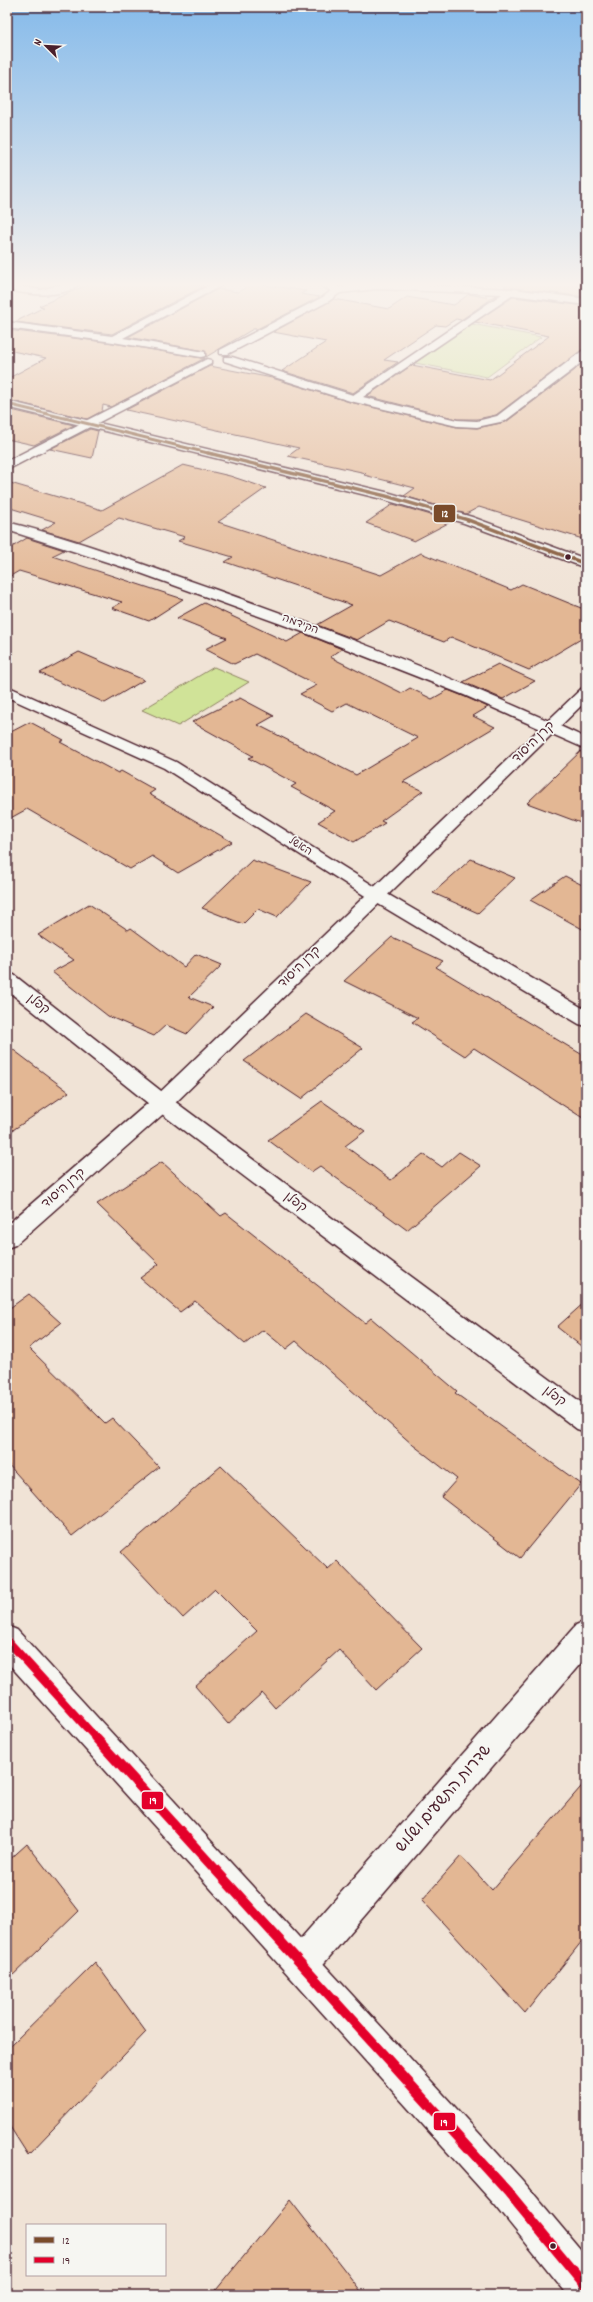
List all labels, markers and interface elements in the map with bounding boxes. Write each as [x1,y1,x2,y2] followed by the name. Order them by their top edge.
[26,26,66,66] north arrow
[30,36,47,48] text: N
[433,504,456,523] line badge: 12
[441,507,449,523] text: 12
[563,552,573,562] unlabelled marker
[279,611,321,639] street label: הקידמה
[508,718,560,768] street label: קרן היסוד
[285,834,315,860] street label: האשל
[274,943,326,993] street label: קרן היסוד
[23,990,54,1020] street label: קפלן
[38,1164,90,1214] street label: קרן היסוד
[280,1188,311,1218] street label: קפלן
[539,1382,570,1412] street label: קפלן
[390,1740,498,1858] street label: שדרות התשעים ושלוש
[141,1791,164,1810] line badge: 19
[149,1794,157,1810] text: 19
[433,2112,456,2131] line badge: 19
[440,2116,448,2132] text: 19
[26,2224,166,2276] legend
[62,2233,70,2250] text: 12
[548,2241,558,2251] unlabelled marker
[62,2253,70,2270] text: 19

